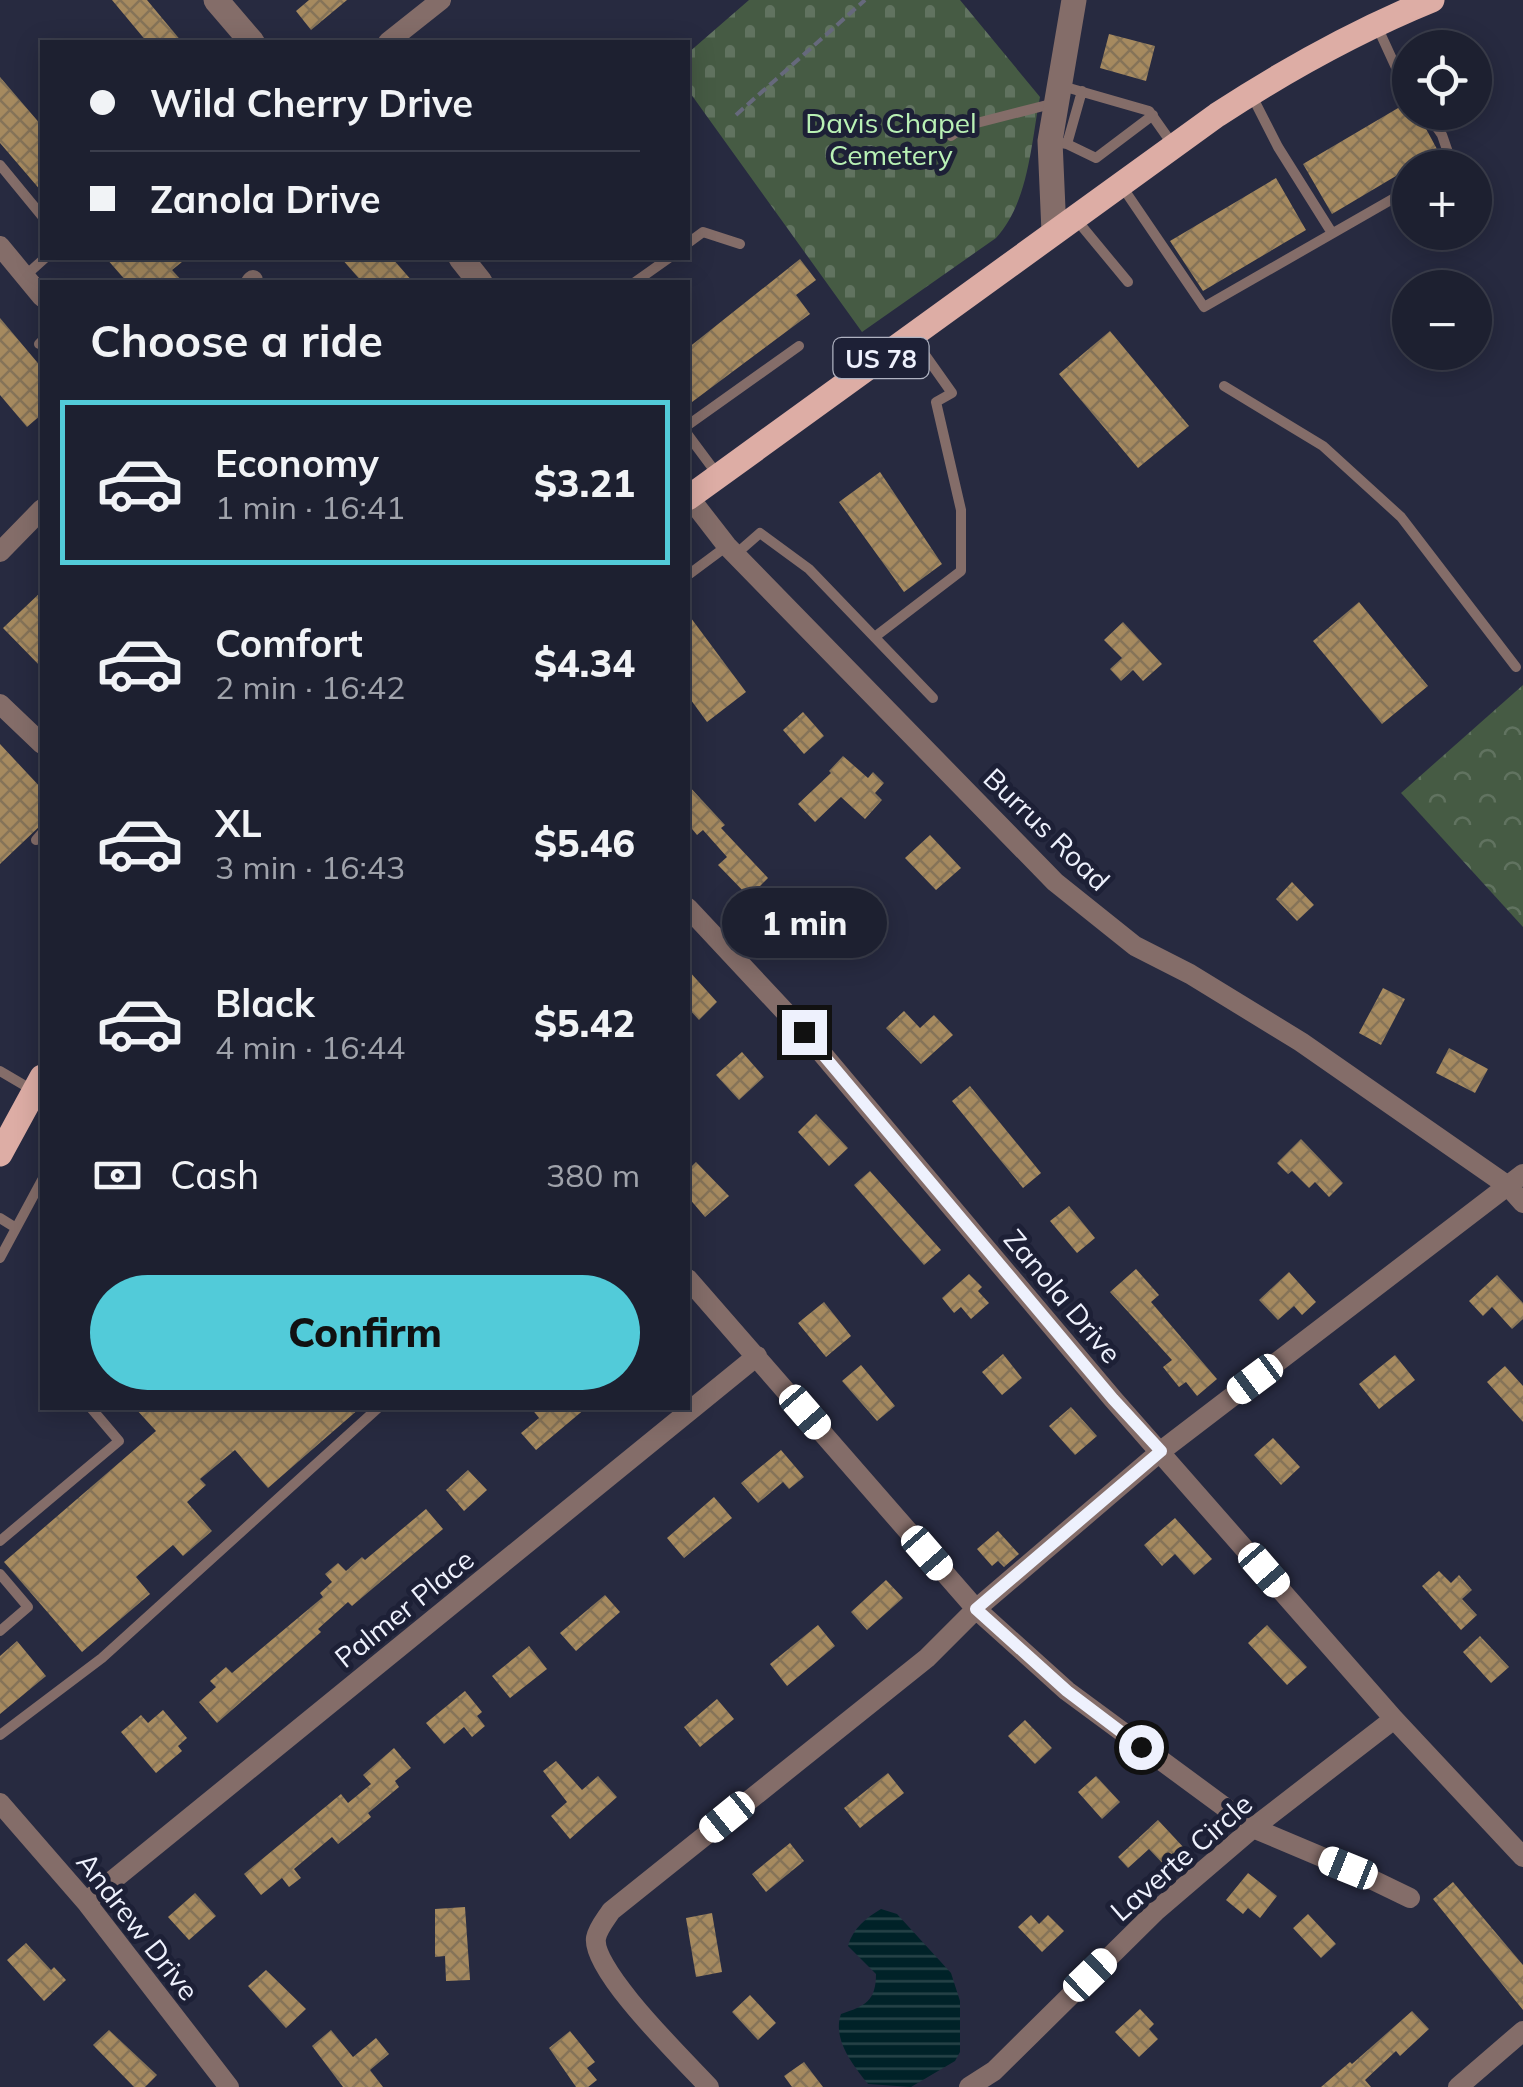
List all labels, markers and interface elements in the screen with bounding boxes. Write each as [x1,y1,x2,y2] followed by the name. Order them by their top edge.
[1392,30,1492,370] map controls
[1392,30,1492,130] button: locate
[150,79,473,127] text: Wild Cherry Drive
[805,105,977,172] park label: Davis Chapel Cemetery
[1392,150,1492,250] button: +
[150,175,381,223] text: Zanola Drive
[1392,270,1492,370] button: −
[90,312,383,368] text: Choose a ride
[834,338,928,378] road number: US 78
[95,438,185,528] icon: car
[215,439,379,487] text: Economy
[534,459,635,507] text: $3.21
[215,487,405,527] text: 1 min · 16:41
[95,618,185,708] icon: car
[215,619,363,667] text: Comfort
[534,639,635,687] text: $4.34
[215,667,405,707] text: 2 min · 16:42
[977,760,1117,898] street label: Burrus Road
[95,798,185,888] icon: car
[215,799,262,847] text: XL
[534,819,635,867] text: $5.46
[215,847,405,887] text: 3 min · 16:43
[722,887,886,957] callout: 1 min
[762,903,847,943] text: 1 min
[95,978,185,1068] icon: car
[215,979,315,1027] text: Black
[534,999,635,1047] text: $5.42
[782,1010,827,1055] route end
[215,1027,405,1067] text: 4 min · 16:44
[90,1148,145,1203] icon: cash
[170,1151,259,1199] text: Cash
[546,1155,640,1195] text: 380 m
[997,1222,1129,1370] street label: Zanola Drive
[90,1275,640,1390] button: Confirm
[1222,1349,1288,1409] car
[774,1380,836,1444] car
[896,1521,958,1585] car
[1233,1538,1295,1602] car
[327,1541,481,1675] street label: Palmer Place
[1119,1725,1164,1770] route start
[694,1786,760,1848] car
[1103,1786,1259,1928] street label: Laverte Circle
[1315,1843,1381,1893] car
[69,1845,207,2007] street label: Andrew Drive
[1058,1943,1122,2007] car

